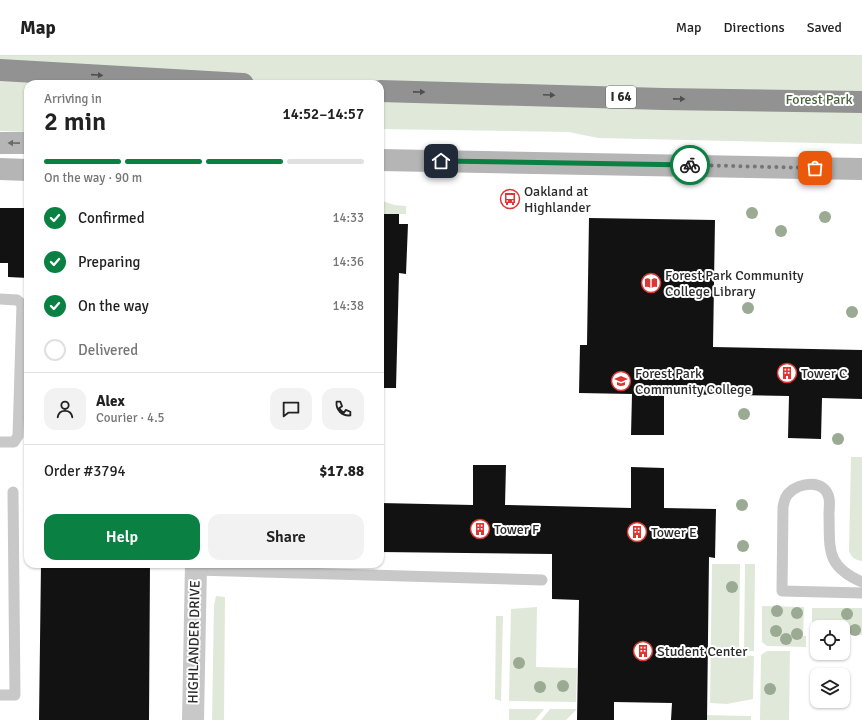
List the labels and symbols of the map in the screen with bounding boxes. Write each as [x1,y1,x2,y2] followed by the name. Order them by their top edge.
[91,72,103,79] one-way arrow
[606,86,636,108] road number: I 64
[413,89,426,95] one-way arrow
[785,91,853,108] park label: Forest Park
[543,92,556,98] one-way arrow
[673,96,686,102] one-way arrow
[7,140,20,146] one-way arrow
[424,144,458,178] pin
[670,145,710,185] courier
[798,151,832,185] pin
[524,183,592,216] place label: Oakland at Highlander
[499,188,521,210] bus stop icon: Oakland at Highlander
[665,267,804,300] place label: Forest Park Community College Library
[640,272,662,294] library icon: Forest Park Community College Library
[776,362,798,384] building icon: Tower C
[635,365,752,398] place label: Forest Park Community College
[801,365,847,382] place label: Tower C
[610,370,632,392] school or university icon: Forest Park Community College
[469,518,491,540] building icon: Tower F
[494,521,539,538] place label: Tower F
[626,521,648,543] building icon: Tower E
[651,524,697,541] place label: Tower E
[184,580,204,704] street label: HIGHLANDER DRIVE
[632,640,654,662] building icon: Student Center
[657,643,748,660] place label: Student Center

